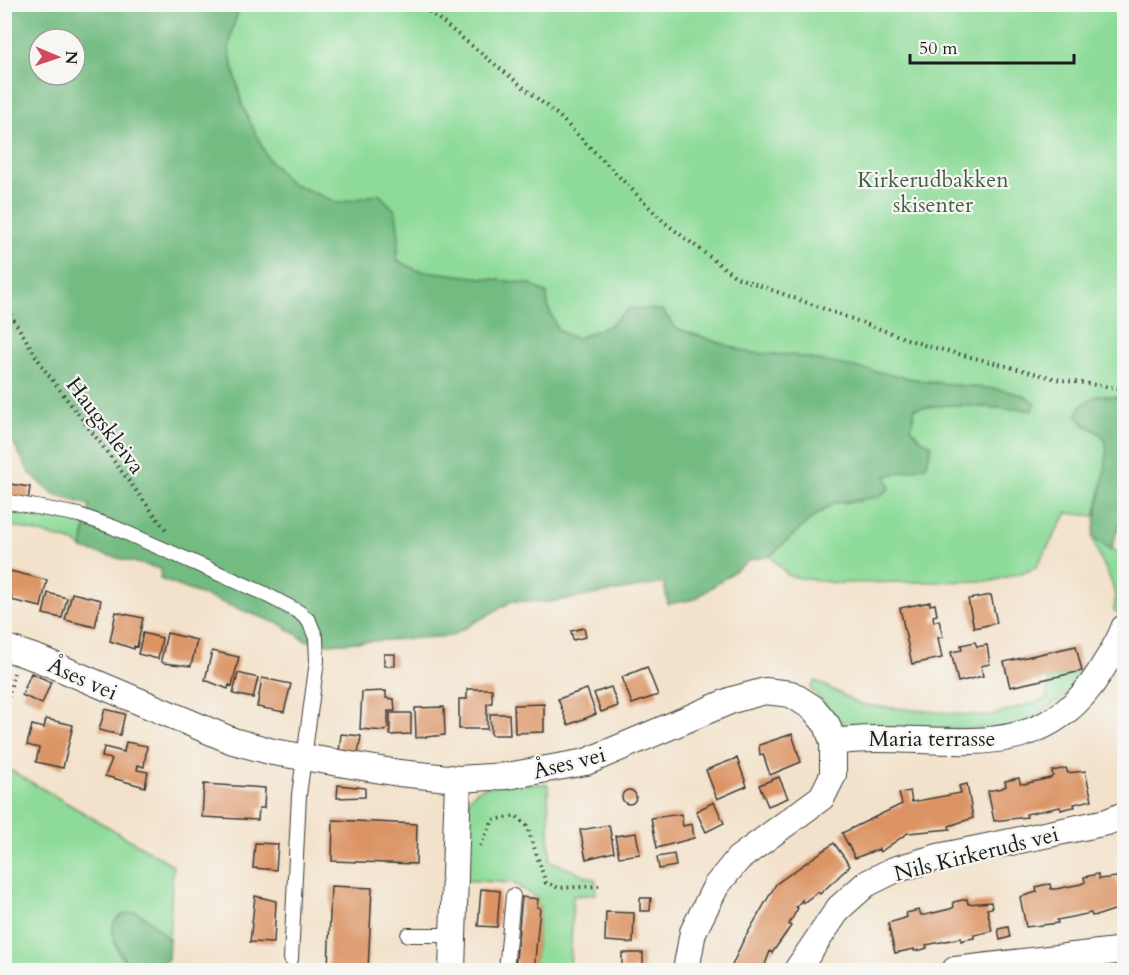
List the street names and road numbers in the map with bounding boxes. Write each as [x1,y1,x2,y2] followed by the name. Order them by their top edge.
[59,371,152,480] street label: Haugskleiva
[43,650,122,708] street label: Åses vei
[868,724,996,754] street label: Maria terrasse
[530,740,609,786] street label: Åses vei
[891,819,1062,889] street label: Nils Kirkeruds vei

